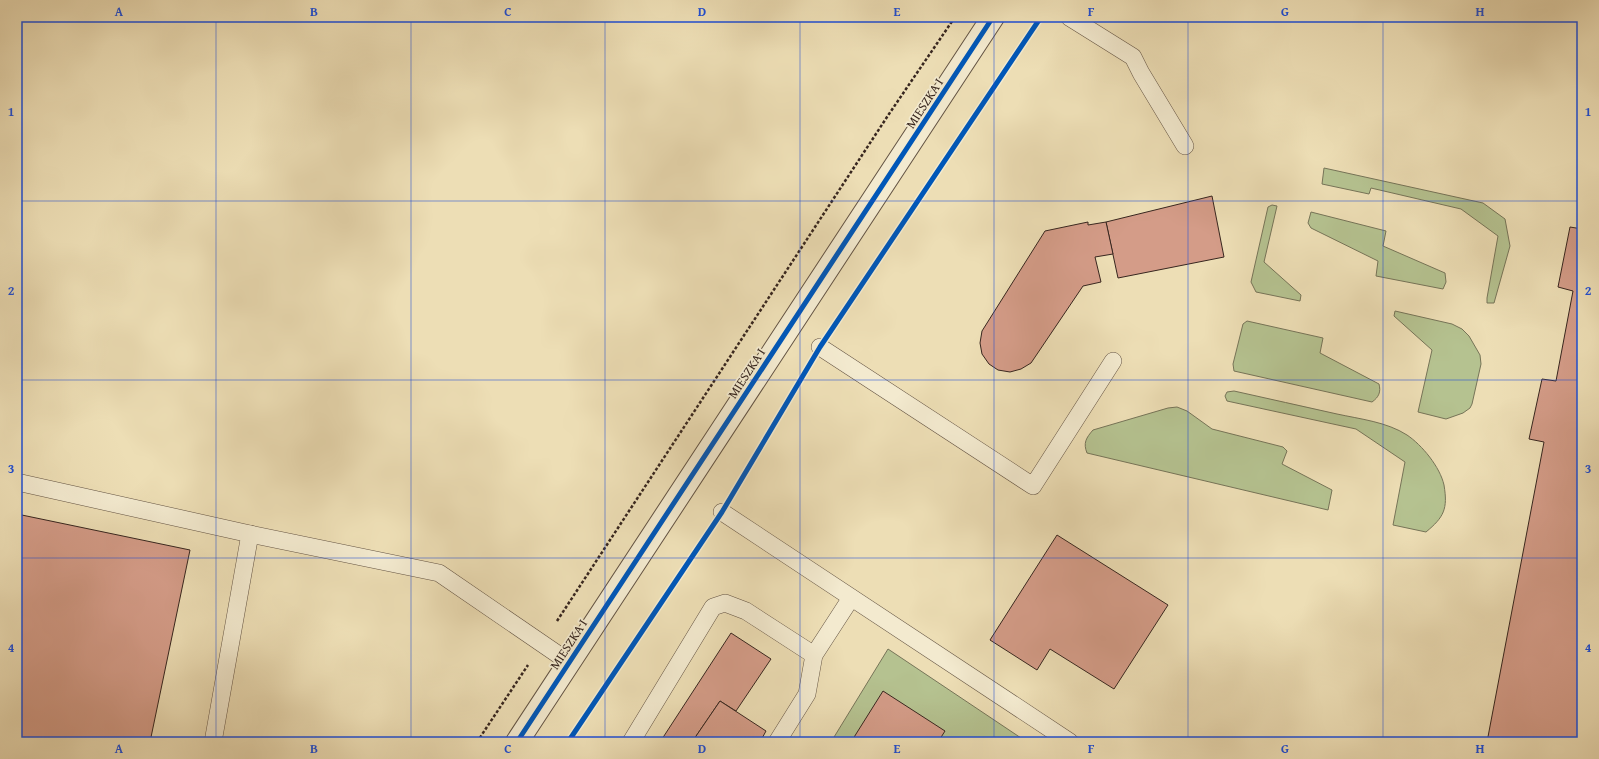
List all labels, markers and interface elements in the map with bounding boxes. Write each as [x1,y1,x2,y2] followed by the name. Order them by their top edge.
[115,2,124,21] text: A
[310,2,318,21] text: B
[504,2,512,21] text: C
[698,2,706,21] text: D
[894,2,901,21] text: E
[1088,2,1095,21] text: F
[1281,2,1289,21] text: G
[1475,2,1485,21] text: H
[901,74,948,132] street label: MIESZKA I
[8,102,14,121] text: 1
[1585,102,1591,121] text: 1
[8,281,15,300] text: 2
[1585,281,1592,300] text: 2
[723,344,770,402] street label: MIESZKA I
[8,459,14,478] text: 3
[1585,459,1591,478] text: 3
[545,615,592,673] street label: MIESZKA I
[8,638,15,657] text: 4
[1585,638,1592,657] text: 4
[115,739,124,758] text: A
[310,739,318,758] text: B
[504,739,512,758] text: C
[698,739,706,758] text: D
[894,739,901,758] text: E
[1088,739,1095,758] text: F
[1281,739,1289,758] text: G
[1475,739,1485,758] text: H

